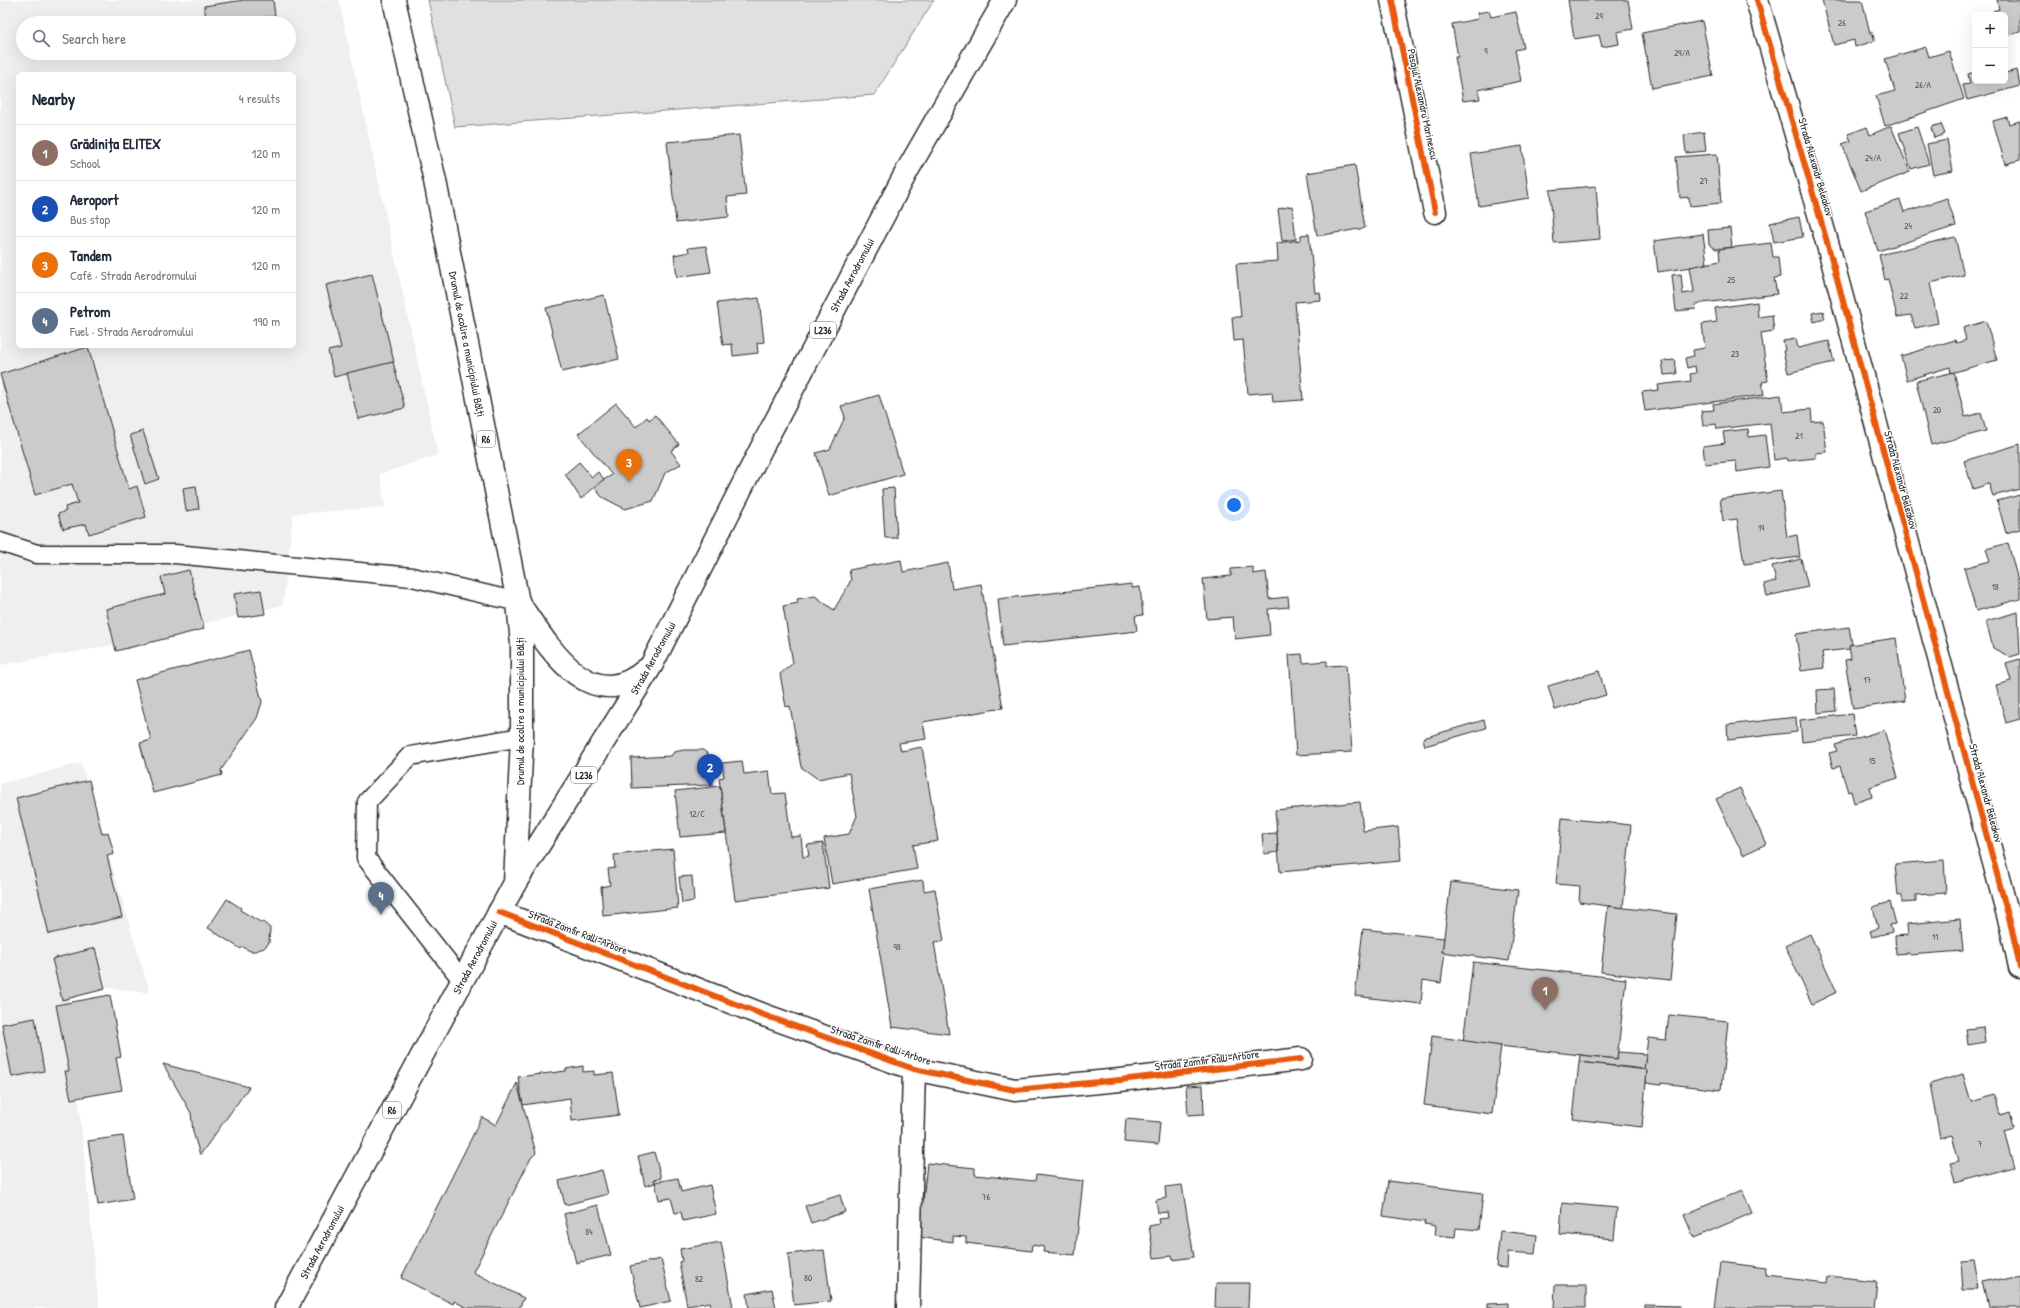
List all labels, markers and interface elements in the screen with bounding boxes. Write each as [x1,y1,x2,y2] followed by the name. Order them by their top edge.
[1595,10,1603,22] house number: 29
[1972,12,2008,84] map controls
[1972,12,2008,48] button: +
[16,16,296,60] search box
[1838,17,1846,29] house number: 26
[30,27,52,49] icon: search
[62,28,126,49] text: Search here
[1484,45,1488,57] house number: 9
[1404,47,1442,161] street label: Pasajul Alexandru Marinescu
[1674,47,1690,59] house number: 29/A
[1972,48,2008,84] button: −
[1915,79,1932,91] house number: 26/A
[32,87,75,110] text: Nearby
[239,89,280,107] text: 4 results
[1795,116,1837,218] street label: Strada Alexandr Beleakov
[70,133,161,154] text: Grădinița ELITEX
[43,144,47,162] text: 1
[252,144,280,162] text: 120 m
[1865,152,1881,164] house number: 24/A
[70,154,100,172] text: School
[1700,175,1709,187] house number: 27
[70,189,119,210] text: Aeroport
[42,200,48,218] text: 2
[252,200,280,218] text: 120 m
[70,210,110,228] text: Bus stop
[1904,220,1912,232] house number: 24
[827,236,877,314] street label: Strada Aerodromului
[70,245,112,266] text: Tandem
[42,256,48,274] text: 3
[252,256,280,274] text: 120 m
[70,266,197,284] text: Café · Strada Aerodromului
[446,270,488,418] street label: Drumul de ocolire a municipiului Bălți
[1727,274,1735,286] house number: 25
[1900,290,1909,302] house number: 22
[70,301,110,322] text: Petrom
[43,312,47,330] text: 4
[253,312,280,330] text: 190 m
[70,322,194,340] text: Fuel · Strada Aerodromului
[810,322,836,338] road number: L236
[1731,348,1739,360] house number: 23
[1933,404,1941,416] house number: 20
[1881,429,1921,531] street label: Strada Alexandr Beleakov
[1795,430,1803,442] house number: 21
[477,431,495,447] road number: R6
[616,449,642,482] pin: 3
[1224,495,1244,515] your location
[1758,522,1765,534] house number: 19
[1991,581,1999,593] house number: 18
[627,619,679,697] street label: Strada Aerodromului
[513,637,527,785] street label: Drumul de ocolire a municipiului Bălți
[1863,674,1871,686] house number: 17
[1966,742,2006,844] street label: Strada Alexandr Beleakov
[697,754,723,787] pin: 2
[1868,755,1876,767] house number: 15
[571,767,597,783] road number: L236
[689,808,705,820] house number: 12/C
[368,882,394,915] pin: 4
[526,907,630,958] street label: Strada Zamfir Ralli-Arbore
[450,918,500,996] street label: Strada Aerodromului
[1932,931,1938,943] house number: 11
[893,941,901,953] house number: 98
[1532,977,1558,1010] pin: 1
[829,1022,934,1068] street label: Strada Zamfir Ralli-Arbore
[1154,1047,1261,1073] street label: Strada Zamfir Ralli-Arbore
[383,1102,401,1118] road number: R6
[1978,1138,1983,1150] house number: 7
[982,1191,990,1203] house number: 76
[297,1203,347,1281] street label: Strada Aerodromului
[585,1226,593,1238] house number: 84
[804,1272,812,1284] house number: 80
[695,1273,704,1285] house number: 82

